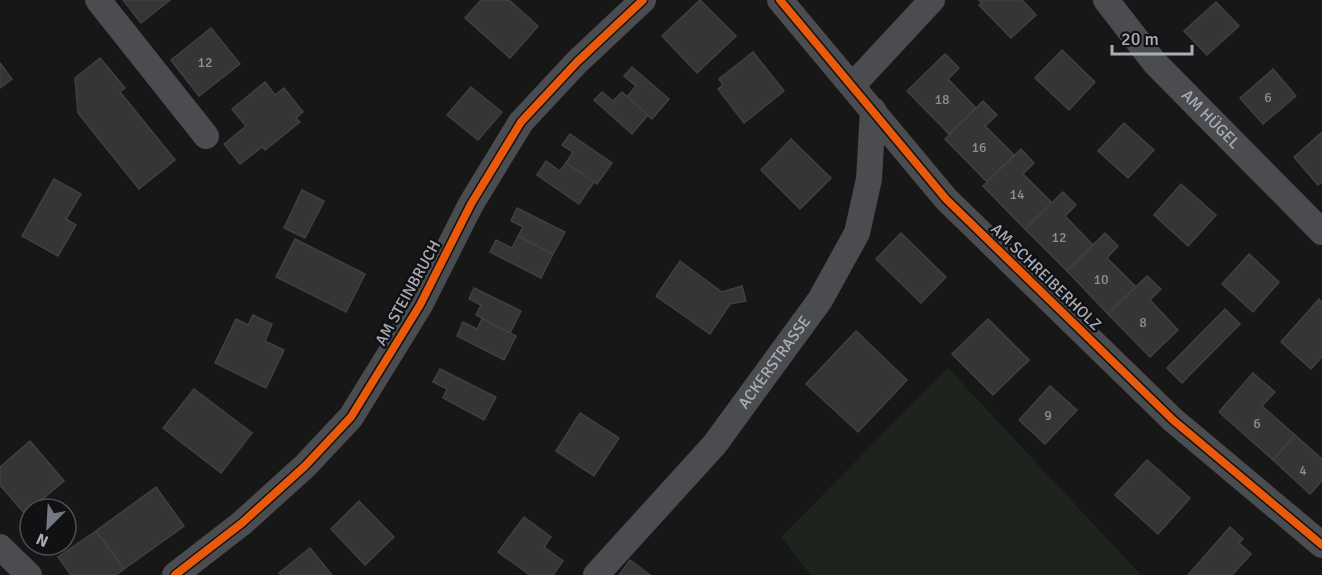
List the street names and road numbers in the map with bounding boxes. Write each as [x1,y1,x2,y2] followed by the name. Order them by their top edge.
[1177,86,1244,153] street label: AM HÜGEL
[987,219,1105,335] street label: AM SCHREIBERHOLZ
[371,237,445,349] street label: AM STEINBRUCH
[734,312,815,413] street label: ACKERSTRASSE

